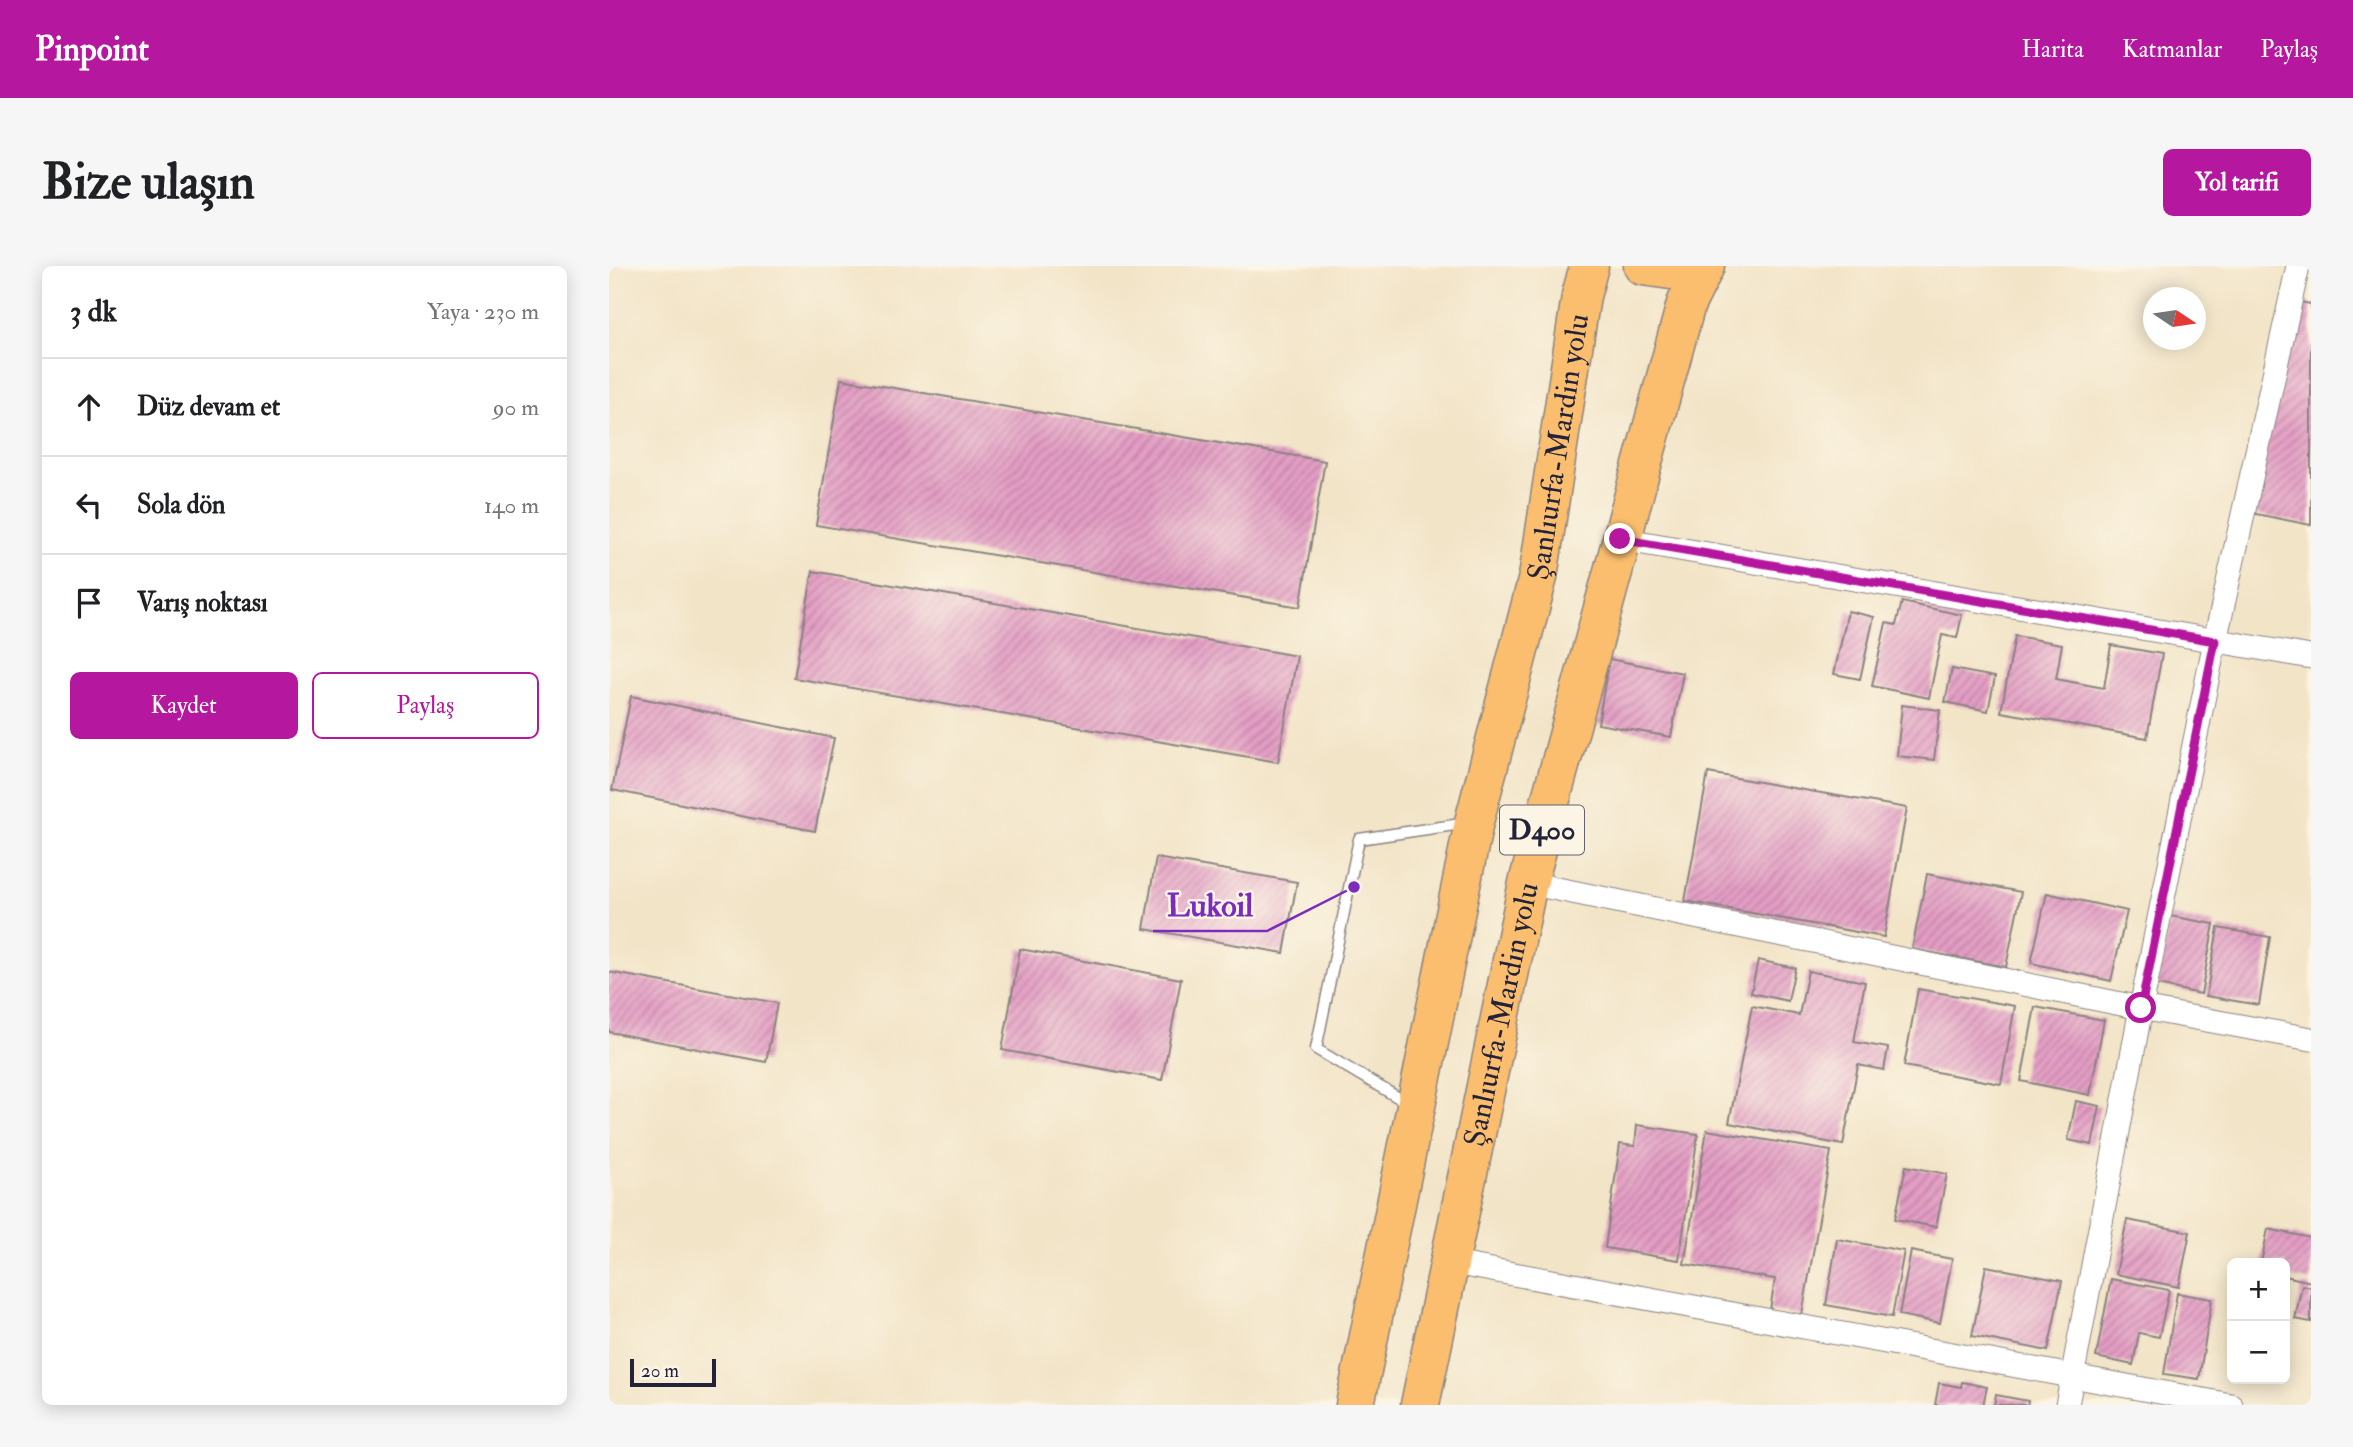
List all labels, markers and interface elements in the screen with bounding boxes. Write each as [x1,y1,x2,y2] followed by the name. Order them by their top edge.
[35,29,149,70] text: Pinpoint
[2021,34,2084,65] text: Harita
[2122,34,2222,65] text: Katmanlar
[2260,34,2318,65] text: Paylaş
[2163,149,2311,216] button: Yol tarifi
[42,152,255,213] text: Bize ulaşın
[2143,287,2206,350] north arrow
[70,293,117,330] text: 3 dk
[427,297,539,326] text: Yaya · 230 m
[1519,311,1597,582] street label: Şanlıurfa-Mardin yolu
[70,388,108,426] icon: ahead
[137,391,280,423] text: Düz devam et
[493,393,539,422] text: 90 m
[70,486,108,524] icon: left
[137,489,225,521] text: Sola dön
[484,491,539,520] text: 140 m
[1604,523,1635,554] route end
[70,584,108,622] icon: arrive
[137,587,268,619] text: Varış noktası
[70,672,298,739] button: Kaydet
[312,672,539,739] button: Paylaş
[1500,806,1584,854] road number: D400
[1153,878,1267,931] callout: Lukoil
[1455,879,1546,1150] street label: Şanlıurfa-Mardin yolu
[1167,886,1254,926] text: Lukoil
[2125,992,2156,1023] route start
[2227,1258,2290,1384] map controls
[2227,1258,2290,1321] button: +
[2227,1321,2290,1384] button: −
[630,1356,716,1388] scale bar
[641,1359,679,1383] text: 20 m

